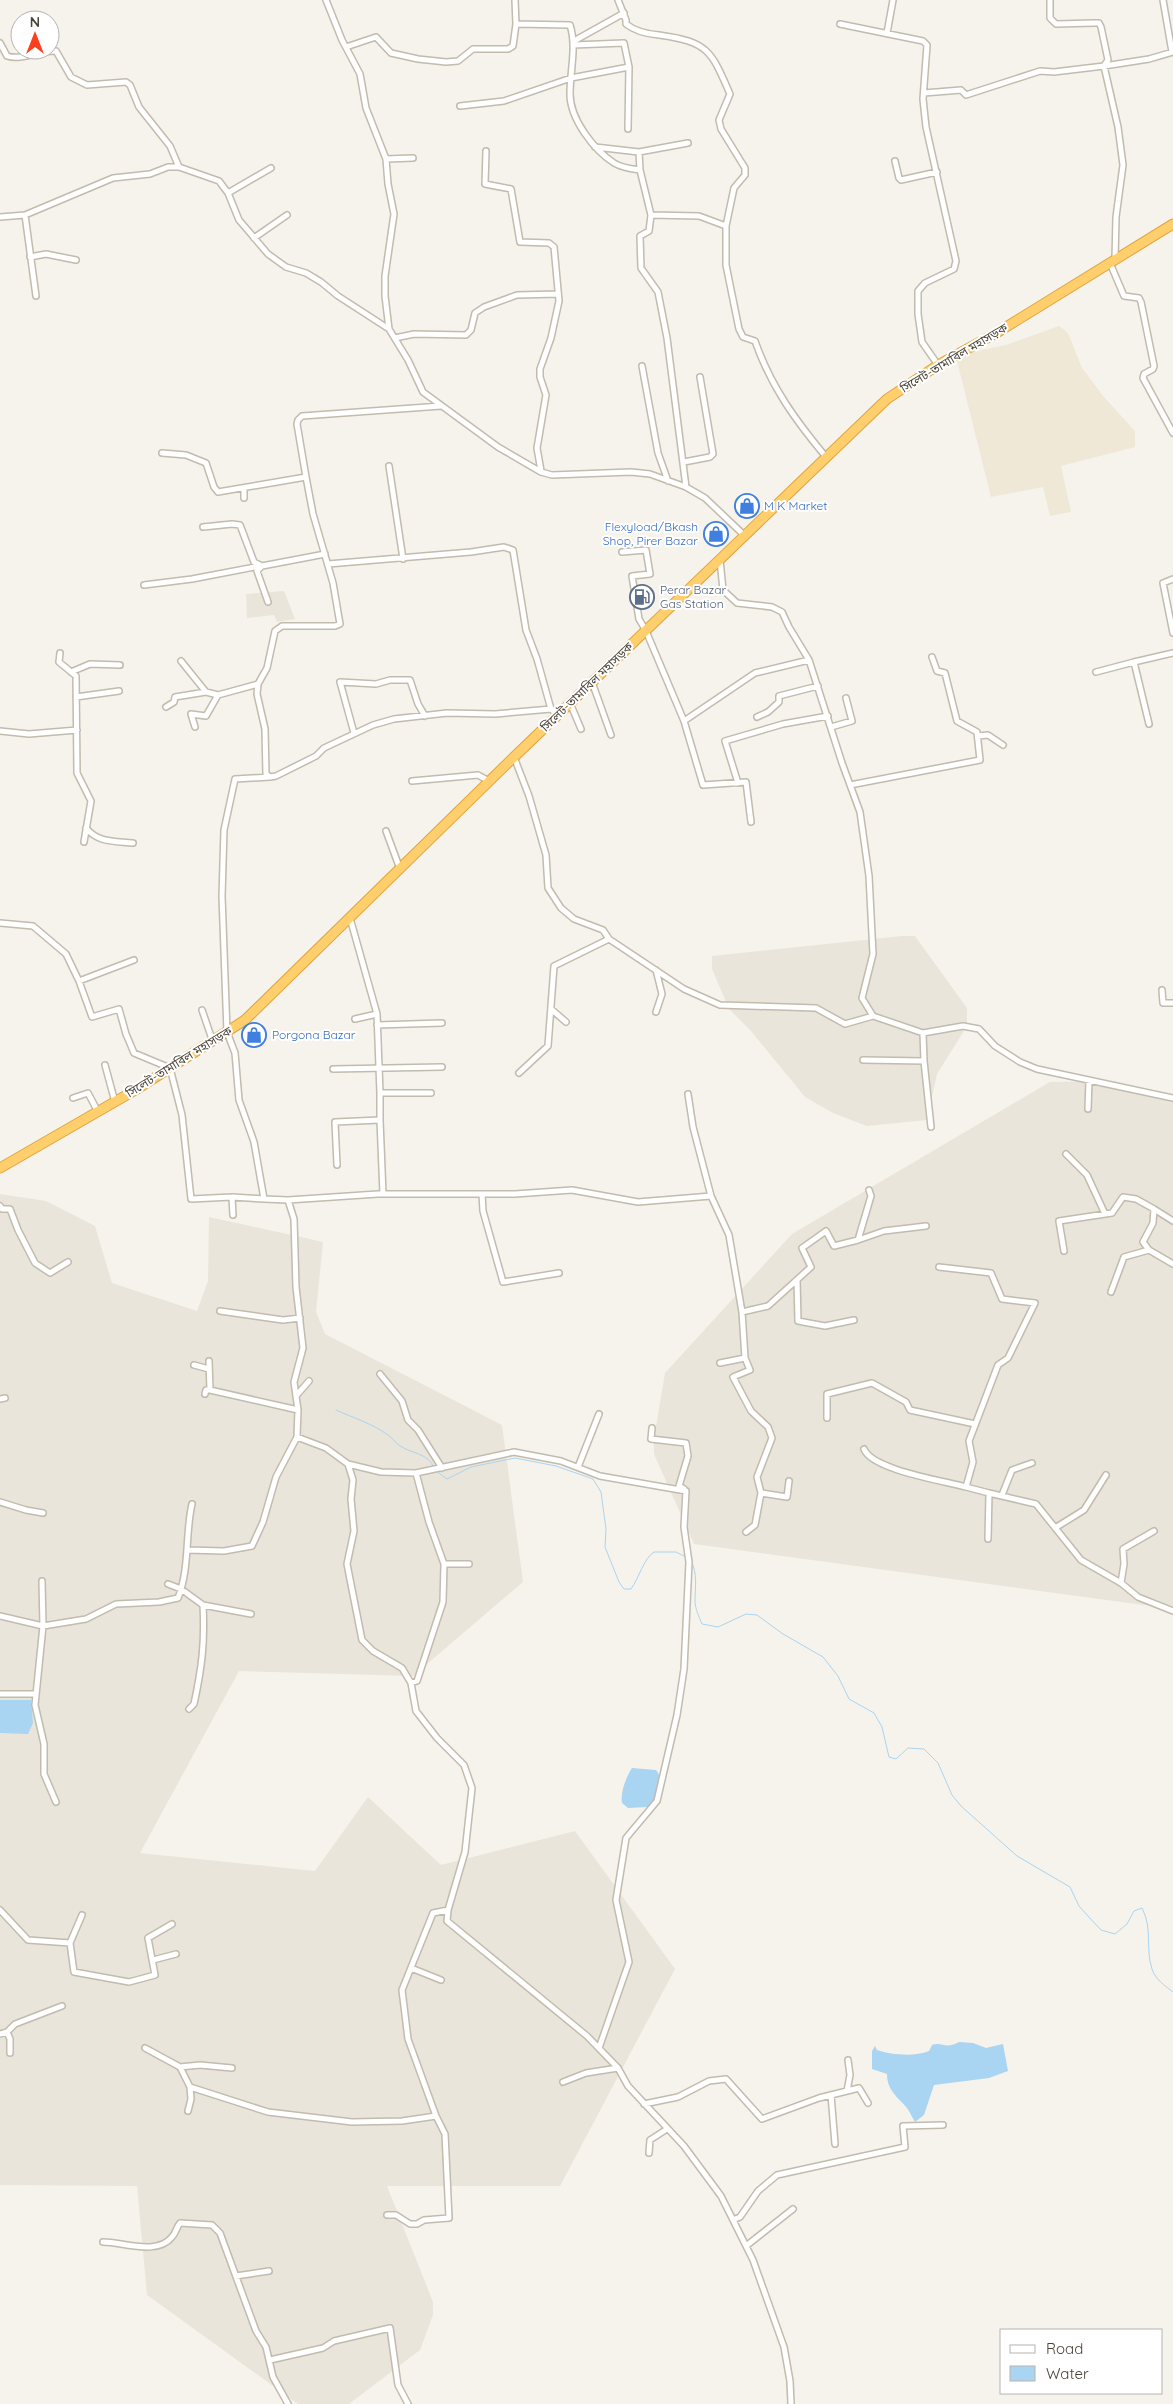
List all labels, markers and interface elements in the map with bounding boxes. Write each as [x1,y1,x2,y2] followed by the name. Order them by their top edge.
[10,10,60,60] north arrow
[30,13,40,31] text: N
[897,319,1010,396] street label: সিলেট-তামাবিল মহাসড়ক
[734,493,760,519] shop icon: M K Market
[764,498,827,513] place label: M K Market
[603,519,698,548] place label: Flexyload/Bkash Shop, Pirer Bazar
[703,521,729,547] shop icon: Flexyload/Bkash Shop, Pirer Bazar
[660,582,727,611] place label: Perar Bazar Gas Station
[629,584,655,610] fuel station icon: Perar Bazar Gas Station
[537,639,636,735] street label: সিলেট-তামাবিল মহাসড়ক
[241,1022,267,1048] shop icon: Porgona Bazar
[122,1023,235,1101] street label: সিলেট-তামাবিল মহাসড়ক
[272,1027,356,1042] place label: Porgona Bazar
[1000,2329,1163,2394] legend
[1046,2339,1083,2358] text: Road
[1046,2364,1089,2383] text: Water

